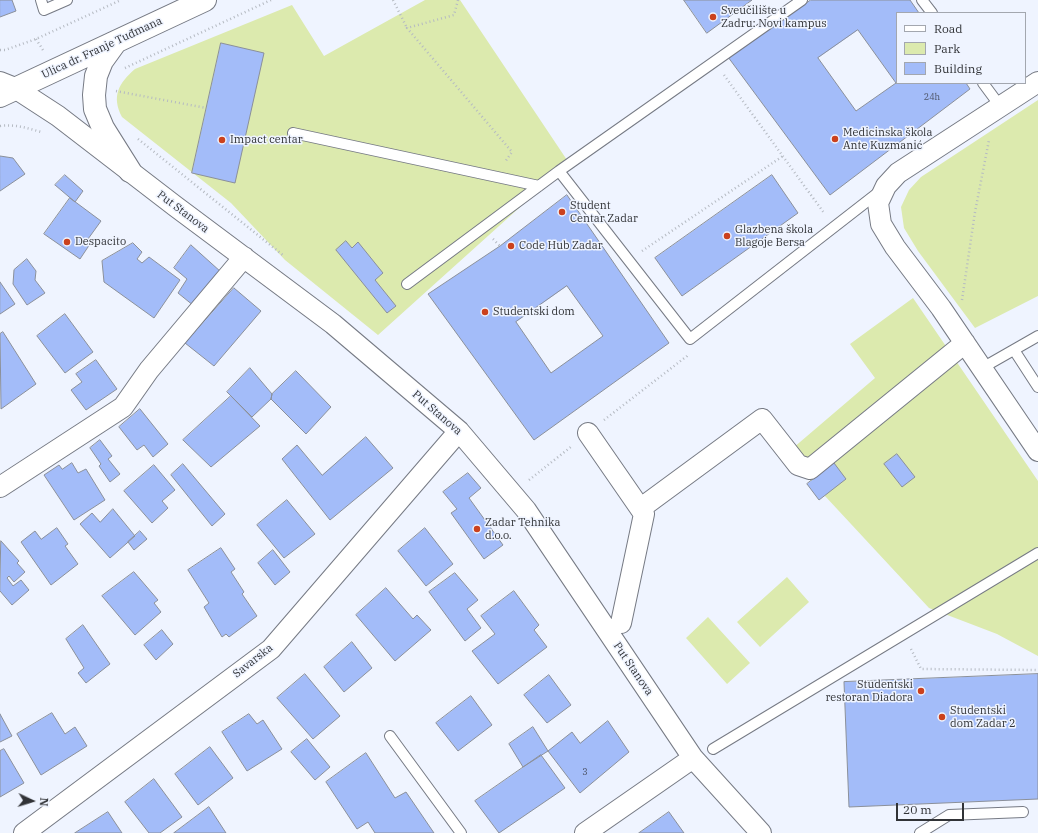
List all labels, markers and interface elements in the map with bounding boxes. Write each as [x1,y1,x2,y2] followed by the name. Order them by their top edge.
[721,4,827,30] place label: Sveučilište u Zadru: Novi kampus
[708,12,718,22] marker: Sveučilište u Zadru: Novi kampus
[896,12,1026,84] legend
[40,14,164,82] street label: Ulica dr. Franje Tuđmana
[934,21,963,36] text: Road
[934,41,960,56] text: Park
[934,61,982,76] text: Building
[924,92,940,102] house number: 24h
[843,126,932,152] place label: Medicinska škola Ante Kuzmanić
[230,133,303,147] place label: Impact centar
[830,134,840,144] marker: Medicinska škola Ante Kuzmanić
[217,135,227,145] marker: Impact centar
[155,188,211,236] street label: Put Stanova
[570,199,638,225] place label: Student Centar Zadar
[557,207,567,217] marker: Student Centar Zadar
[735,223,813,249] place label: Glazbena škola Blagoje Bersa
[722,231,732,241] marker: Glazbena škola Blagoje Bersa
[75,235,126,249] place label: Despacito
[62,237,72,247] marker: Despacito
[519,239,603,253] place label: Code Hub Zadar
[506,241,516,251] marker: Code Hub Zadar
[493,305,575,319] place label: Studentski dom
[480,307,490,317] marker: Studentski dom
[410,388,464,438] street label: Put Stanova
[485,516,560,542] place label: Zadar Tehnika d.o.o.
[472,524,482,534] marker: Zadar Tehnika d.o.o.
[610,640,656,698] street label: Put Stanova
[231,641,275,681] street label: Savarska
[825,678,913,704] place label: Studentski restoran Diadora
[916,686,926,696] marker: Studentski restoran Diadora
[950,704,1016,730] place label: Studentski dom Zadar 2
[937,712,947,722] marker: Studentski dom Zadar 2
[582,767,588,777] house number: 3
[12,781,52,821] north arrow
[898,795,966,821] scale bar
[37,797,51,807] text: N
[903,802,932,817] text: 20 m

